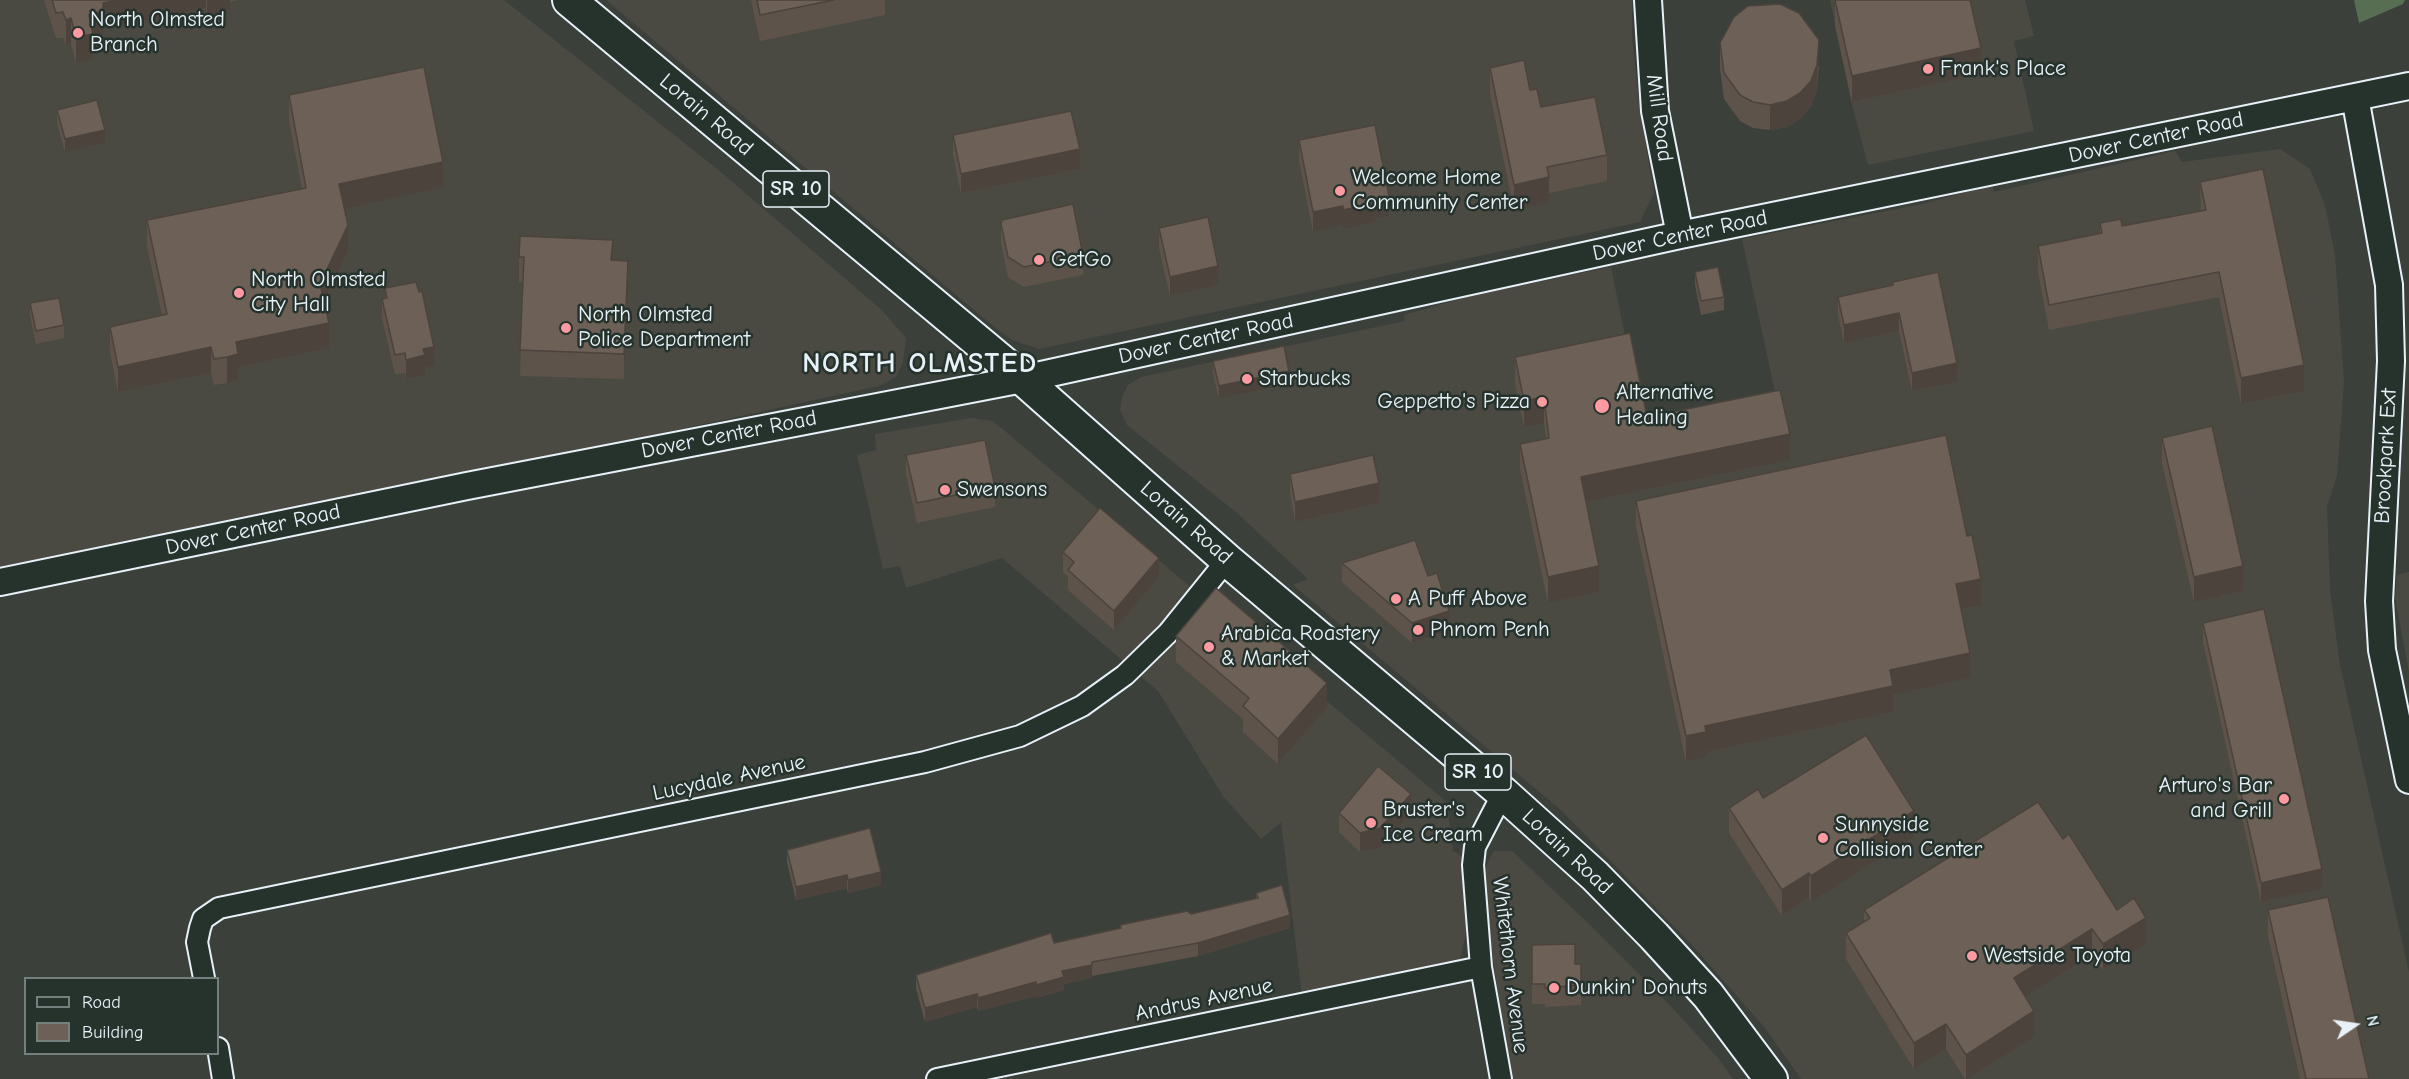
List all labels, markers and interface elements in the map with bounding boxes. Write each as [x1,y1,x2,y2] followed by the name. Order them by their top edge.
[90,7,225,58] place label: North Olmsted Branch
[71,26,85,40] marker: North Olmsted Branch
[1940,56,2066,82] place label: Frank's Place
[1921,62,1935,76] marker: Frank's Place
[654,68,758,162] street label: Lorain Road
[1640,73,1678,163] street label: Mill Road
[2066,107,2246,169] street label: Dover Center Road
[1352,165,1528,216] place label: Welcome Home Community Center
[763,171,829,207] road number: SR 10
[1333,184,1347,198] marker: Welcome Home Community Center
[1590,205,1770,267] street label: Dover Center Road
[1051,247,1111,273] place label: GetGo
[1032,253,1046,267] marker: GetGo
[251,267,386,318] place label: North Olmsted City Hall
[232,286,246,300] marker: North Olmsted City Hall
[578,302,750,354] place label: North Olmsted Police Department
[1116,308,1296,370] street label: Dover Center Road
[559,321,573,335] marker: North Olmsted Police Department
[802,347,1038,381] district label: NORTH OLMSTED
[1259,366,1350,392] place label: Starbucks
[1240,372,1254,386] marker: Starbucks
[1616,380,1714,432] place label: Alternative Healing
[2369,388,2403,524] street label: Brookpark Ext
[1377,389,1530,415] place label: Geppetto's Pizza
[1535,395,1549,409] marker: Geppetto's Pizza
[1593,397,1611,415] marker: Alternative Healing
[639,405,819,465] street label: Dover Center Road
[1134,476,1238,570] street label: Lorain Road
[957,477,1047,503] place label: Swensons
[938,483,952,497] marker: Swensons
[163,499,343,561] street label: Dover Center Road
[1408,586,1527,612] place label: A Puff Above
[1389,592,1403,606] marker: A Puff Above
[1430,617,1550,643] place label: Phnom Penh
[1221,621,1380,672] place label: Arabica Roastery & Market
[1411,623,1425,637] marker: Phnom Penh
[1202,640,1216,654] marker: Arabica Roastery & Market
[650,749,808,807] street label: Lucydale Avenue
[1445,754,1511,790] road number: SR 10
[2158,773,2272,824] place label: Arturo's Bar and Grill
[2277,792,2291,806] marker: Arturo's Bar and Grill
[1383,797,1483,848] place label: Bruster's Ice Cream
[1516,803,1618,901] street label: Lorain Road
[1835,812,1982,864] place label: Sunnyside Collision Center
[1364,816,1378,830] marker: Bruster's Ice Cream
[1816,831,1830,845] marker: Sunnyside Collision Center
[1486,875,1534,1055] street label: Whitethorn Avenue
[1984,943,2131,969] place label: Westside Toyota
[1965,949,1979,963] marker: Westside Toyota
[1133,973,1275,1027] street label: Andrus Avenue
[1566,975,1707,1001] place label: Dunkin' Donuts
[24,977,219,1055] legend
[1547,981,1561,995] marker: Dunkin' Donuts
[82,992,121,1013] text: Road
[2325,995,2385,1055] north arrow
[2363,1014,2382,1028] text: N
[82,1022,144,1043] text: Building

